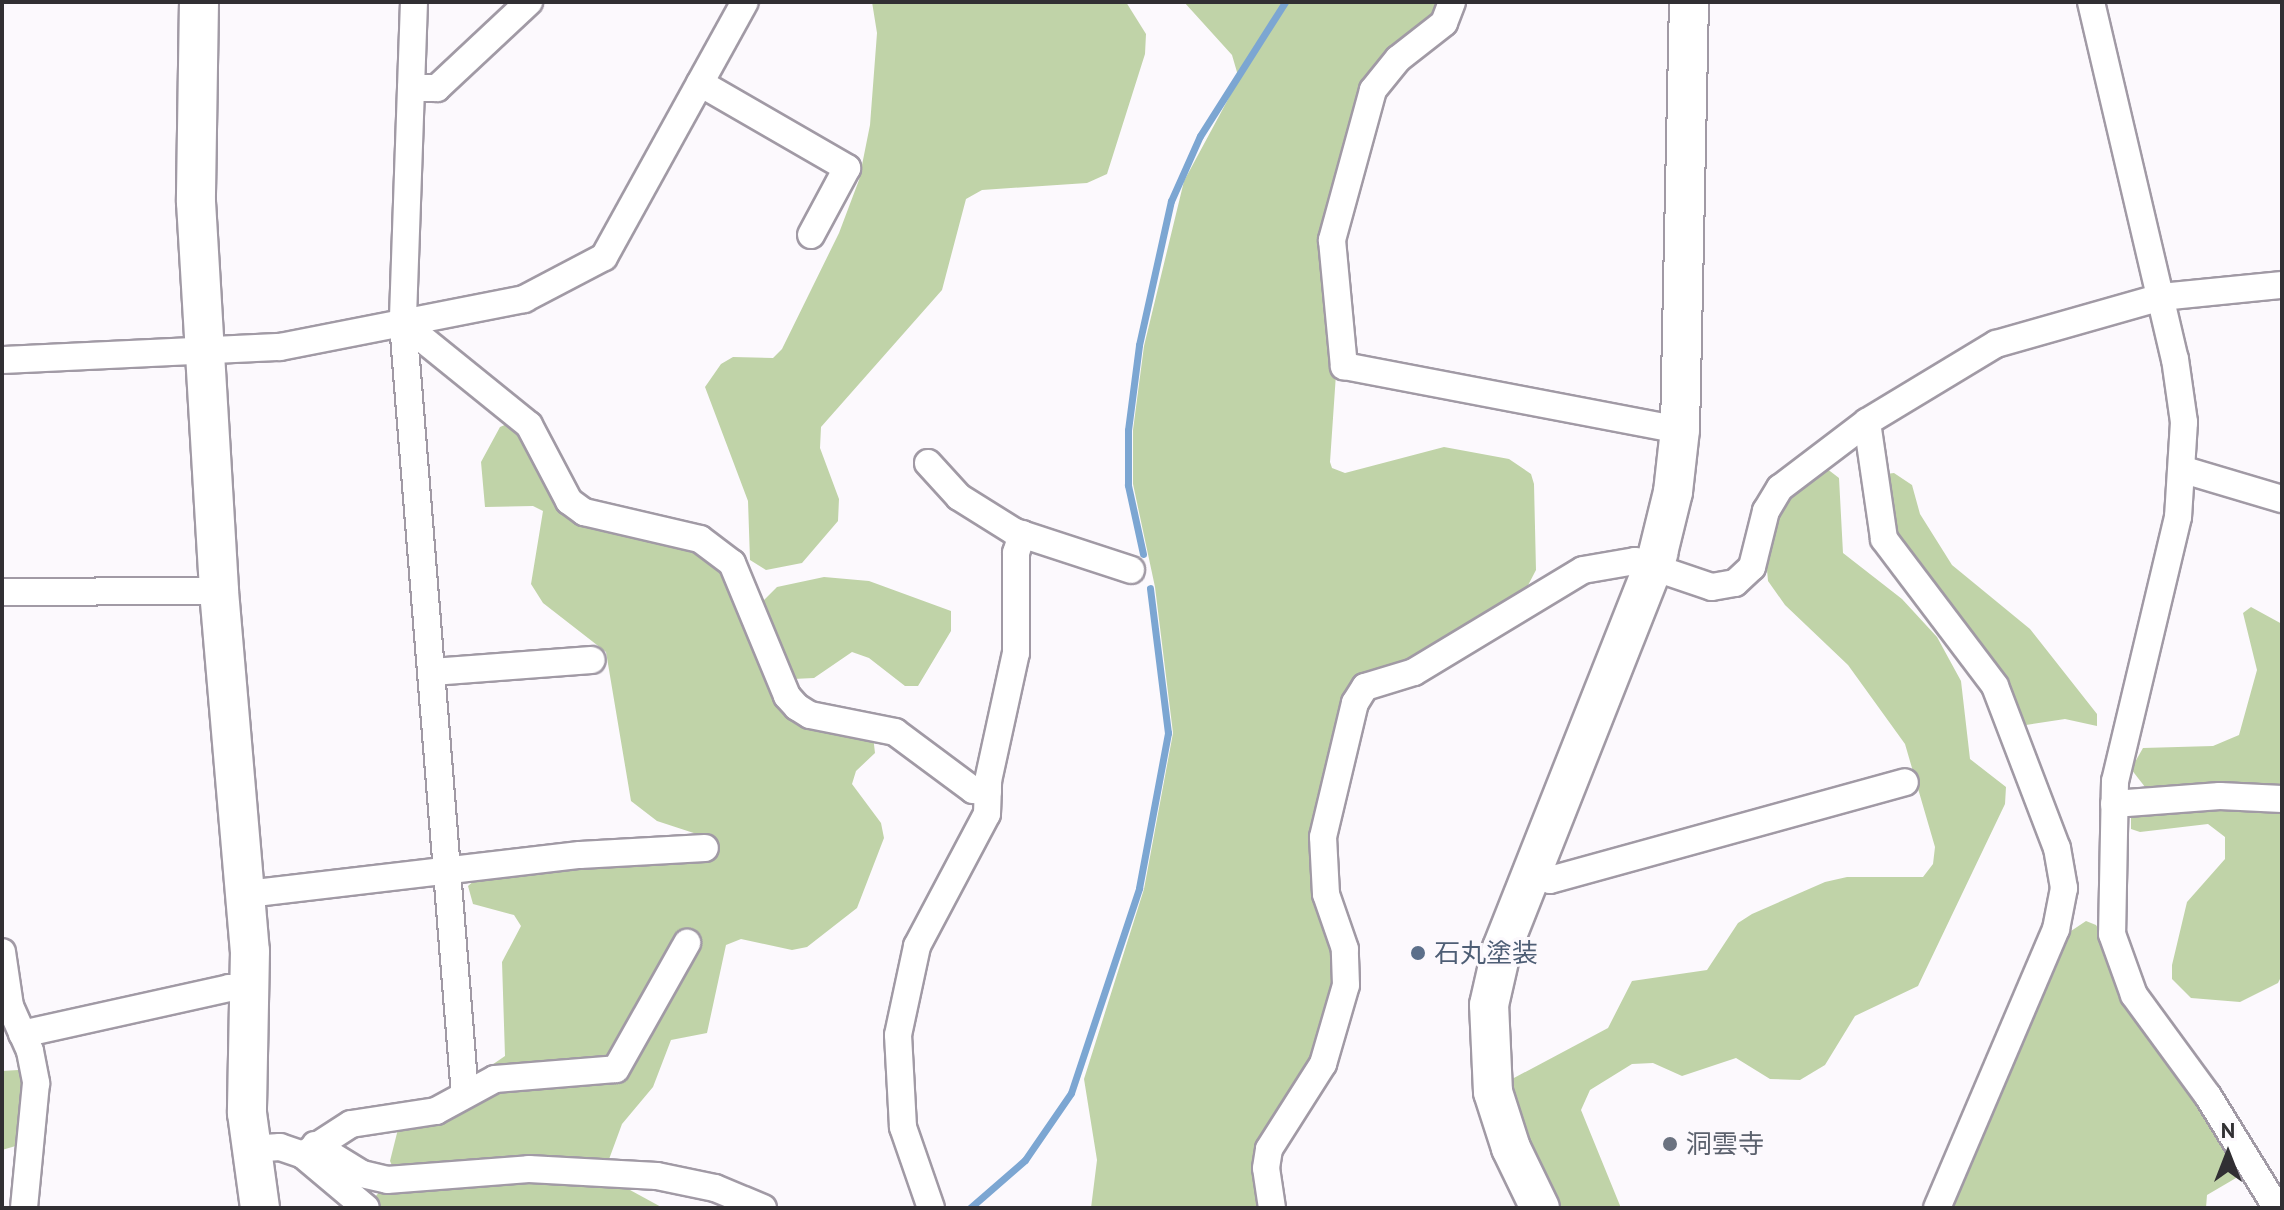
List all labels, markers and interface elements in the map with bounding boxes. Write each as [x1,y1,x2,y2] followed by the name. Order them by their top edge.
[1434,937,1538,969] place label: 石丸塗装
[1409,944,1427,962] marker: 石丸塗装
[2188,1114,2268,1194] north arrow
[2221,1116,2235,1144] text: N
[1686,1128,1764,1160] place label: 洞雲寺
[1661,1135,1679,1153] marker: 洞雲寺

